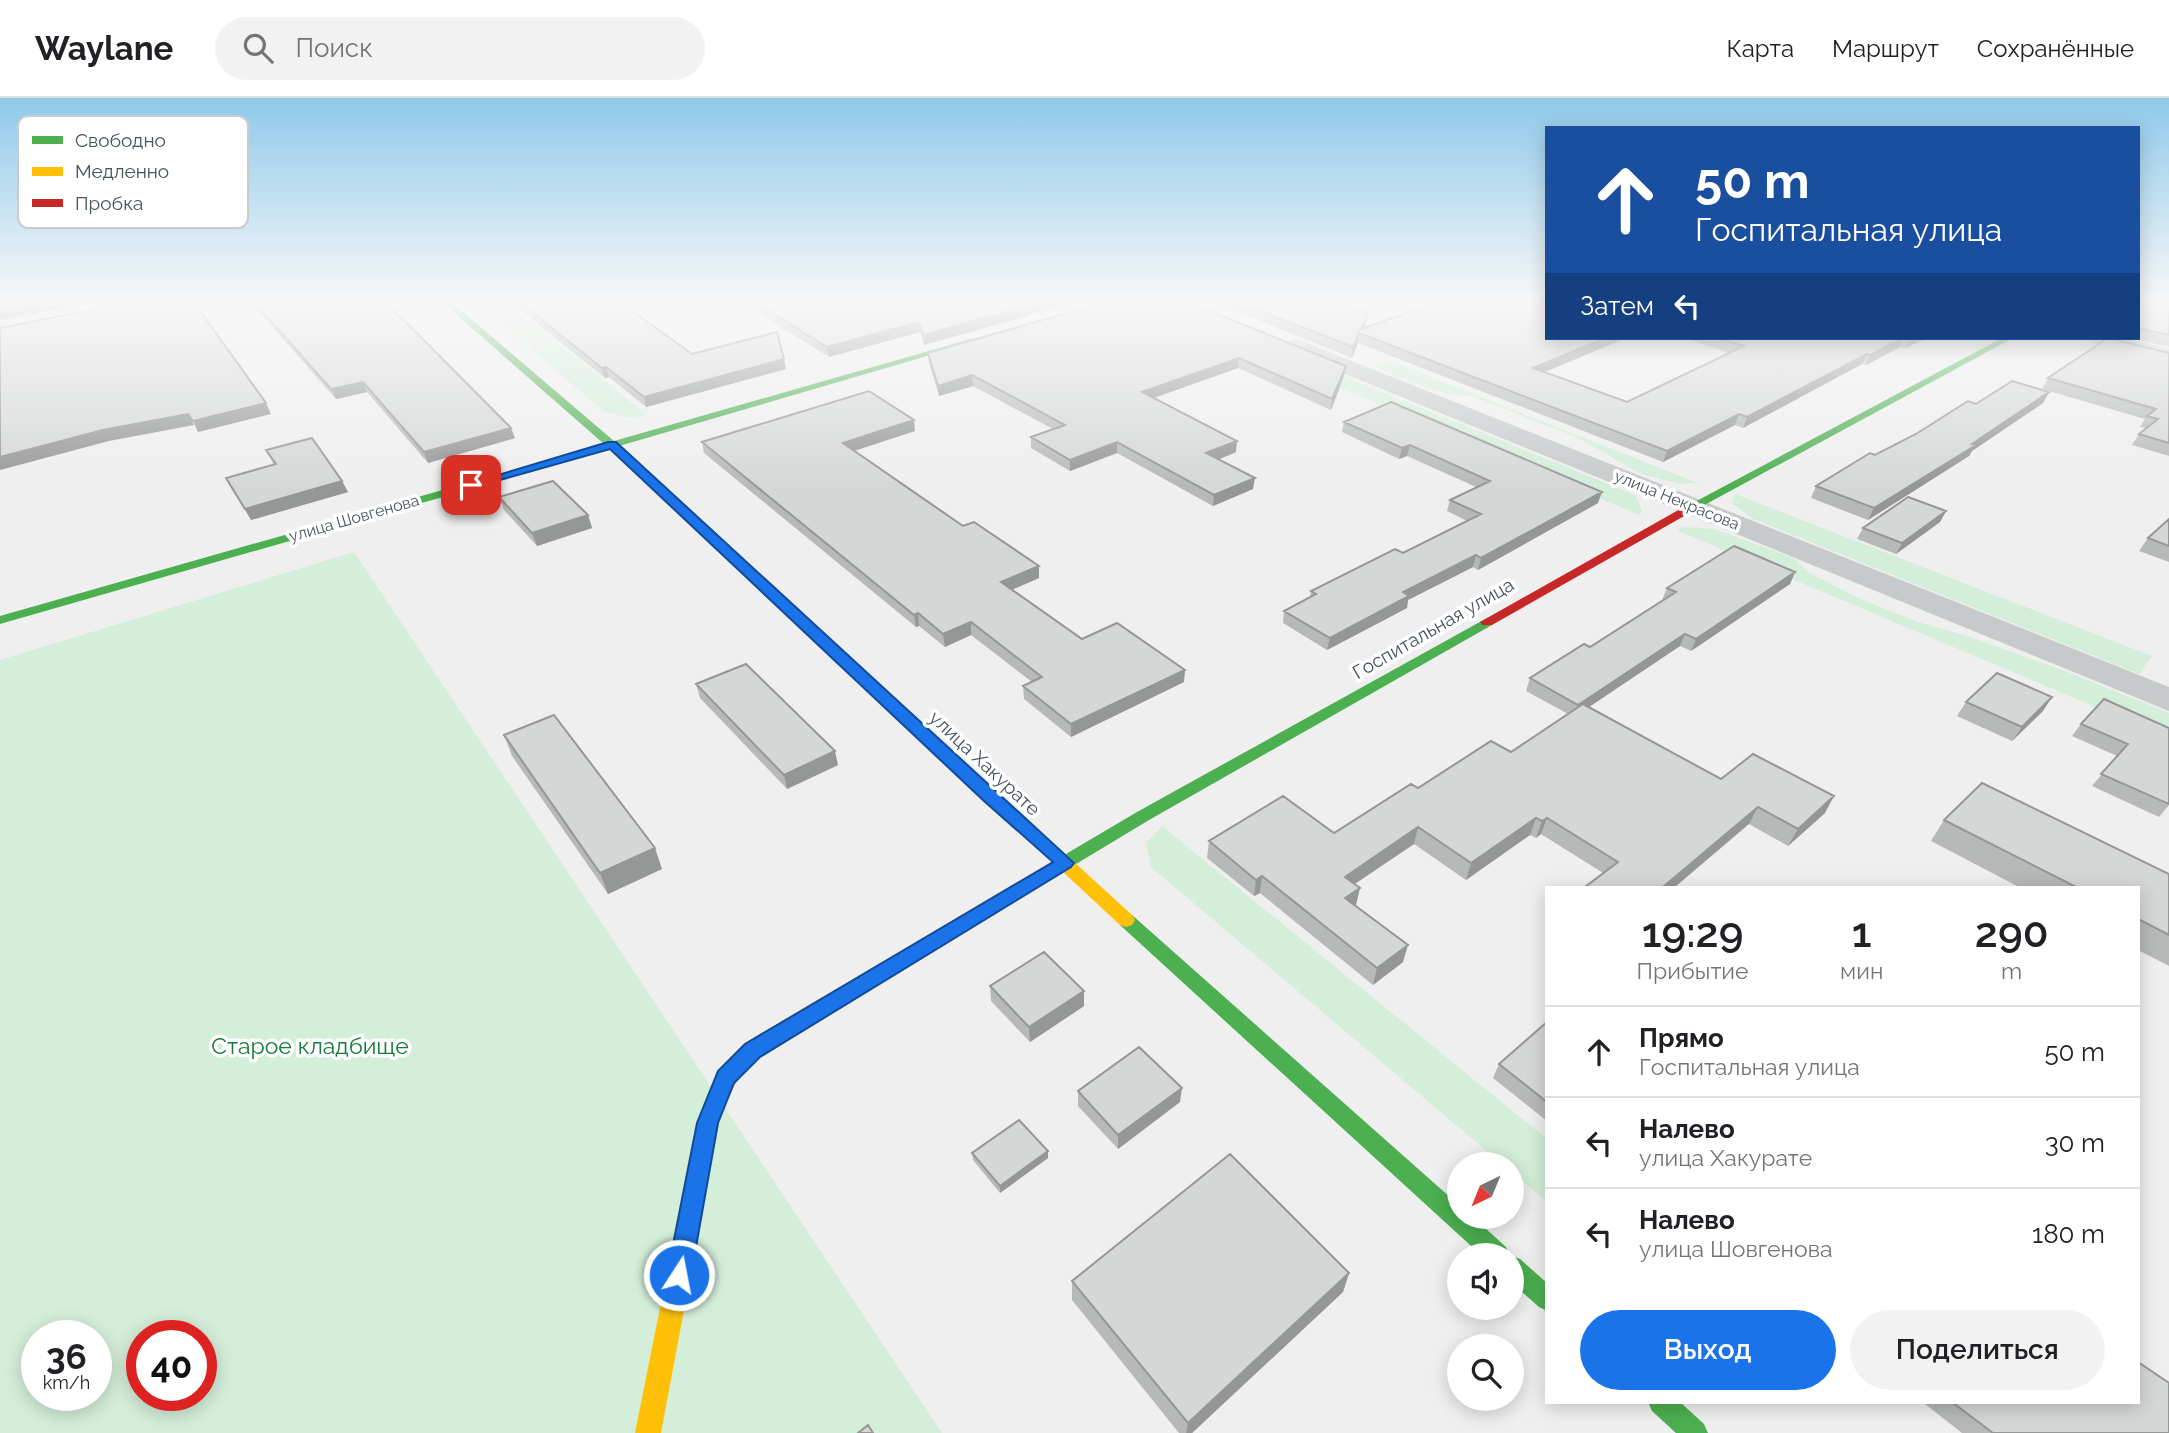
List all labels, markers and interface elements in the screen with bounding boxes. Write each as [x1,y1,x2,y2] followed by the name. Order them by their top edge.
[215,17,705,80] search box
[35,29,173,68] text: Waylane
[239,29,277,67] icon: search
[295,33,373,63] text: Поиск
[1726,34,1794,63] text: Карта
[1832,34,1939,63] text: Маршрут
[1977,34,2134,63] text: Сохранённые
[18,116,248,228] legend
[75,129,166,151] text: Свободно
[1695,152,1810,209] text: 50 m
[1580,154,1671,245] icon: ahead
[75,160,169,182] text: Медленно
[75,192,143,214] text: Пробка
[1695,211,2002,248] text: Госпитальная улица
[1668,287,1706,325] icon: left
[1580,291,1654,321] text: Затем
[441,455,501,515] pin
[452,466,490,504] icon: arrive
[1612,466,1742,534] street label: улица Некрасова
[287,490,421,546] street label: улица Шовгенова
[1349,573,1517,683] street label: Госпитальная улица
[925,706,1045,820] street label: улица Хакурате
[1642,908,1743,957] text: 19:29
[1852,908,1872,957] text: 1
[1975,908,2048,957] text: 290
[1637,957,1749,984] text: Прибытие
[1840,957,1883,984] text: мин
[2001,957,2022,984] text: m
[1639,1023,1724,1053] text: Прямо
[211,1032,409,1059] park label: Старое кладбище
[1580,1033,1618,1071] icon: ahead
[2044,1037,2105,1067] text: 50 m
[1639,1053,1860,1080] text: Госпитальная улица
[1639,1114,1735,1144] text: Налево
[1580,1124,1618,1162] icon: left
[2045,1128,2105,1158] text: 30 m
[1639,1144,1812,1171] text: улица Хакурате
[1447,1152,1524,1228] north arrow
[1447,1152,1524,1411] map controls
[1639,1205,1735,1235] text: Налево
[1580,1215,1618,1253] icon: left
[2032,1219,2105,1249] text: 180 m
[1639,1235,1833,1262] text: улица Шовгенова
[642,1238,716,1312] position arrow
[1447,1243,1524,1320] button: sound
[1580,1310,1836,1390] button: Выход
[1850,1310,2105,1390] button: Поделиться
[126,1320,217,1411] speed limit sign: 40
[1447,1334,1524,1411] button: search
[46,1336,87,1377] text: 36
[43,1372,90,1393] text: km/h

